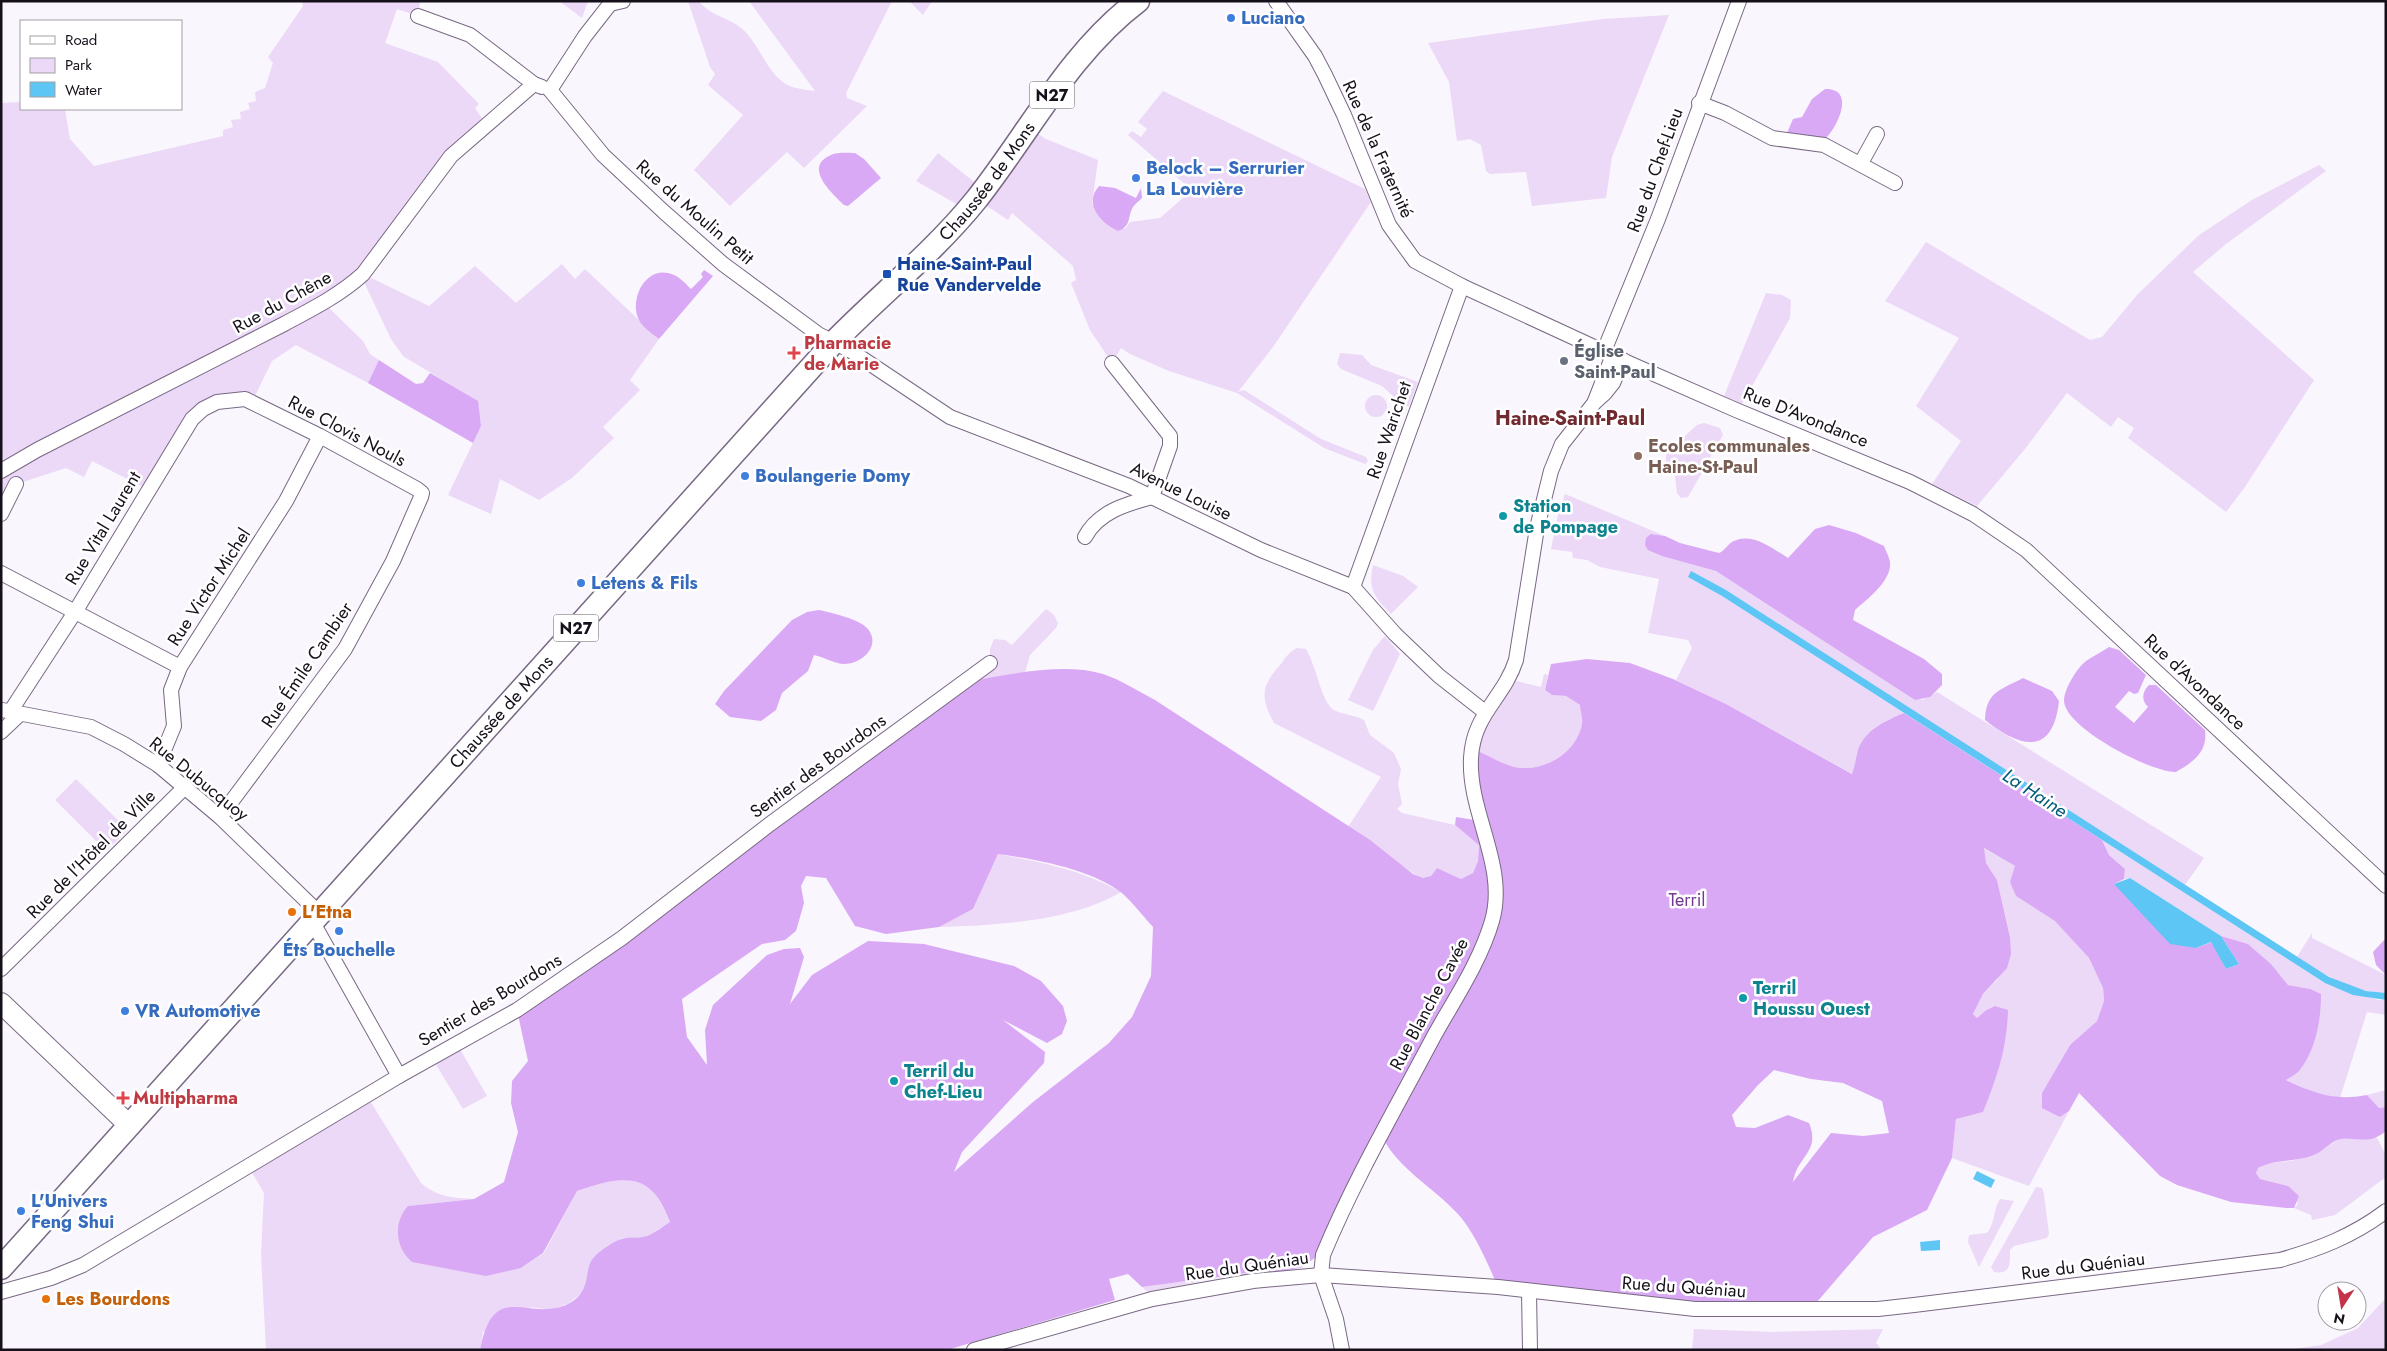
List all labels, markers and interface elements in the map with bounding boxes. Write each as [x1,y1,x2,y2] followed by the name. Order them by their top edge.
[1241,5,1305,31] place label: Luciano
[1225,12,1237,24] marker: Luciano
[20,20,182,110] legend
[65,29,97,51] text: Road
[65,54,92,76] text: Park
[1336,76,1420,222] street label: Rue de la Fraternité
[65,79,103,101] text: Water
[1030,82,1074,108] road number: N27
[1620,104,1690,236] street label: Rue du Chef-Lieu
[933,116,1041,247] street label: Chaussée de Mons
[630,153,760,271] street label: Rue du Moulin Petit
[1146,155,1305,202] place label: Belock – Serrurier La Louvière
[1130,172,1142,184] marker: Belock – Serrurier La Louvière
[897,251,1041,298] place label: Haine-Saint-Paul Rue Vandervelde
[228,264,336,340] street label: Rue du Chêne
[881,268,893,280] marker: Haine-Saint-Paul Rue Vandervelde
[804,330,891,377] place label: Pharmacie de Marie
[1574,338,1656,385] place label: Église Saint-Paul
[788,347,800,359] marker: Pharmacie de Marie
[1558,355,1570,367] marker: Église Saint-Paul
[1360,377,1418,482] street label: Rue Warichet
[1739,380,1873,454] street label: Rue D'Avondance
[283,389,411,473] street label: Rue Clovis Nouls
[1495,404,1645,433] district label: Haine-Saint-Paul
[1648,433,1810,480] place label: Ecoles communales Haine-St-Paul
[1632,450,1644,462] marker: Ecoles communales Haine-St-Paul
[1126,455,1236,527] street label: Avenue Louise
[755,463,911,489] place label: Boulangerie Domy
[59,466,148,590] street label: Rue Vital Laurent
[739,470,751,482] marker: Boulangerie Domy
[1513,493,1618,540] place label: Station de Pompage
[1497,510,1509,522] marker: Station de Pompage
[161,523,257,651] street label: Rue Victor Michel
[591,570,698,596] place label: Letens & Fils
[575,577,587,589] marker: Letens & Fils
[255,596,359,733] street label: Rue Émile Cambier
[554,614,598,641] road number: N27
[2138,628,2252,736] street label: Rue d'Avondance
[443,649,559,774] street label: Chaussée de Mons
[744,708,892,824] street label: Sentier des Bourdons
[144,731,254,827] street label: Rue Dubucquoy
[1997,762,2073,824] water label: La Haine
[21,784,161,924] street label: Rue de l'Hôtel de Ville
[1668,887,1706,913] park label: Terril
[302,899,352,925] place label: L'Etna
[286,906,298,918] marker: L'Etna
[333,925,345,937] marker: Éts Bouchelle
[1383,933,1475,1075] street label: Rue Blanche Cavée
[283,937,395,963] place label: Éts Bouchelle
[413,947,567,1053] street label: Sentier des Bourdons
[1753,975,1870,1022] place label: Terril Houssu Ouest
[1737,992,1749,1004] marker: Terril Houssu Ouest
[134,998,260,1024] place label: VR Automotive
[119,1005,131,1017] marker: VR Automotive
[904,1058,983,1105] place label: Terril du Chef-Lieu
[888,1075,900,1087] marker: Terril du Chef-Lieu
[133,1085,238,1111] place label: Multipharma
[117,1092,129,1104] marker: Multipharma
[31,1188,114,1235] place label: L'Univers Feng Shui
[15,1205,27,1217] marker: L'Univers Feng Shui
[1184,1244,1310,1288] street label: Rue du Quéniau
[2020,1246,2146,1286] street label: Rue du Quéniau
[1621,1270,1747,1304] street label: Rue du Quéniau
[2317,1281,2367,1331] north arrow
[56,1286,170,1312] place label: Les Bourdons
[40,1293,52,1305] marker: Les Bourdons
[2332,1308,2347,1330] text: N

